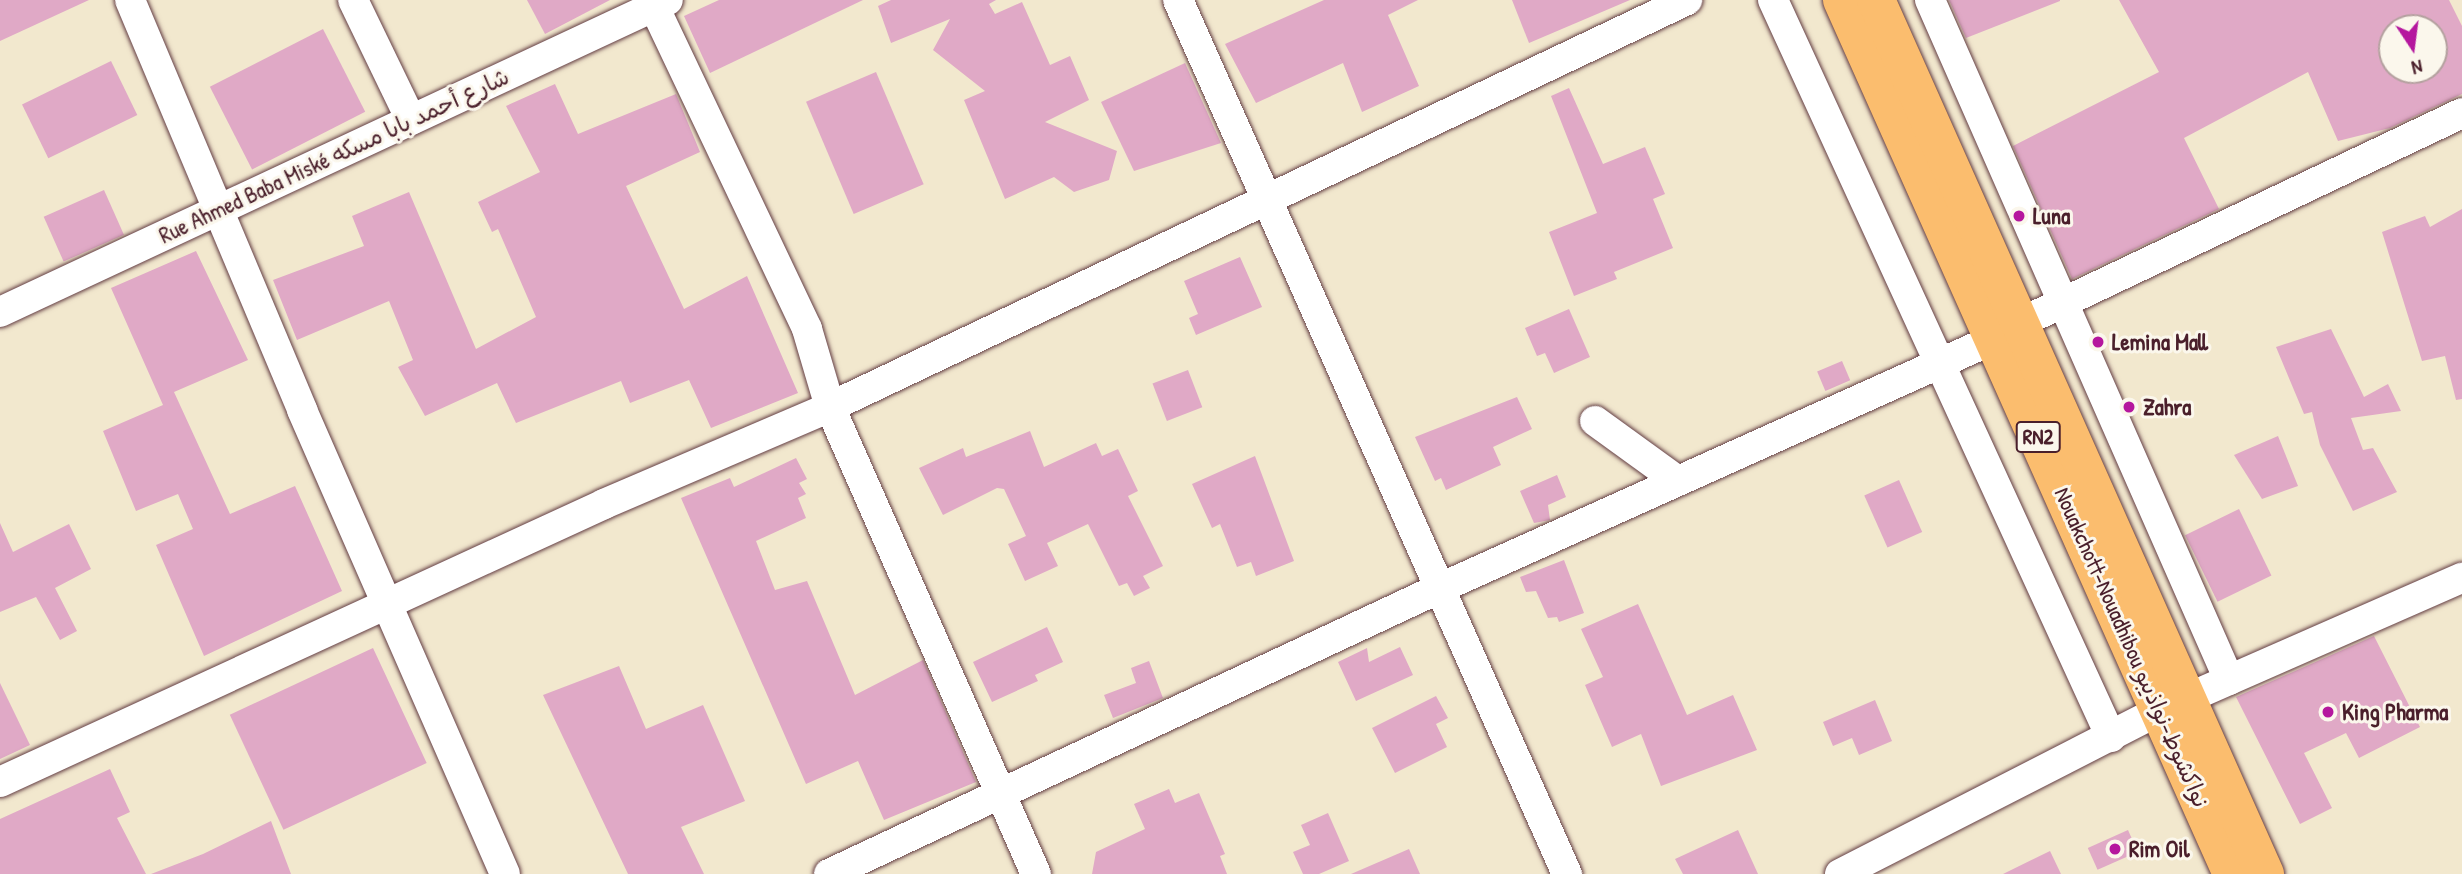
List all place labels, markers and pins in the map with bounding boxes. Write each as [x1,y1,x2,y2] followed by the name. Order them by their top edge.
[2033,202,2070,230] place label: Luna
[2011,208,2027,224] marker: Luna
[2112,328,2208,356] place label: Lemina Mall
[2090,334,2106,350] marker: Lemina Mall
[2143,393,2191,421] place label: Zahra
[2121,399,2137,415] marker: Zahra
[2342,698,2448,726] place label: King Pharma
[2320,704,2336,720] marker: King Pharma
[2129,835,2190,863] place label: Rim Oil
[2107,841,2123,857] marker: Rim Oil

